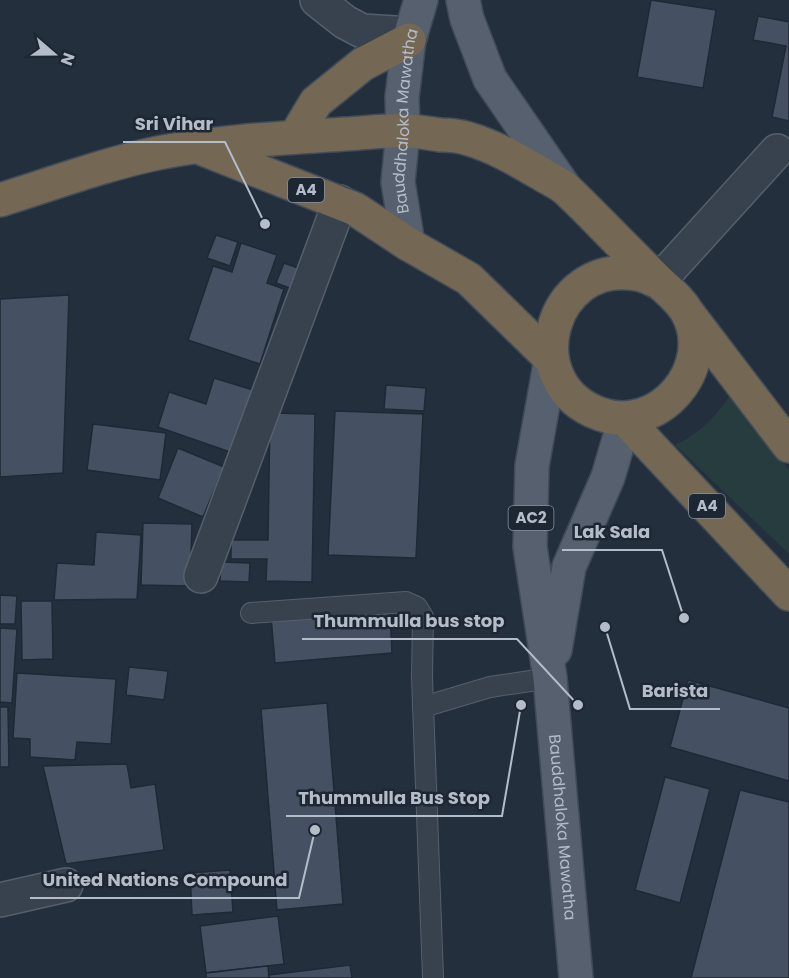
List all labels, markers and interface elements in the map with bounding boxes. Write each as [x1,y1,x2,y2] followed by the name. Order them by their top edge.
[24,24,84,84] north arrow
[387,26,424,215] street label: Bauddhaloka Mawatha
[55,49,80,69] text: N
[123,106,225,142] callout: Sri Vihar
[135,111,213,136] text: Sri Vihar
[288,178,324,202] road number: A4
[689,494,725,518] road number: A4
[508,506,554,530] road number: AC2
[562,514,662,550] callout: Lak Sala
[574,519,650,544] text: Lak Sala
[302,603,517,639] callout: Thummulla bus stop
[313,608,505,633] text: Thummulla bus stop
[630,673,720,709] callout: Barista
[642,678,708,703] text: Barista
[543,733,582,921] street label: Bauddhaloka Mawatha
[286,780,502,816] callout: Thummulla Bus Stop
[298,785,490,810] text: Thummulla Bus Stop
[30,862,299,898] callout: United Nations Compound
[43,867,287,892] text: United Nations Compound

